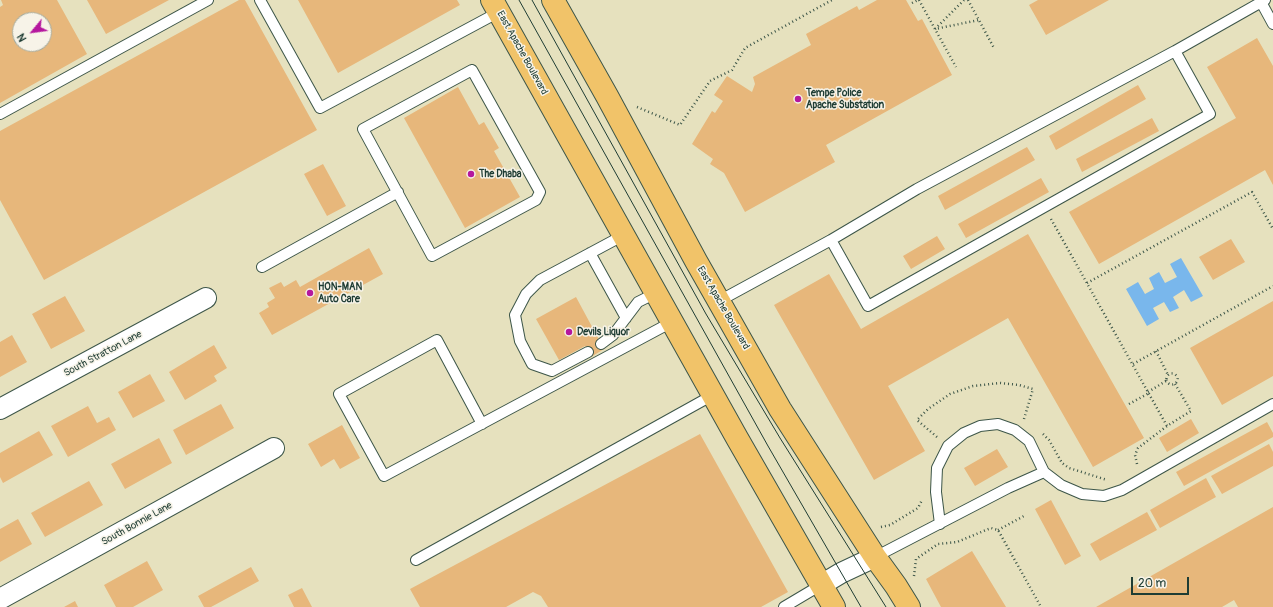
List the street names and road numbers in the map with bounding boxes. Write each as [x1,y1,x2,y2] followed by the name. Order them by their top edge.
[494,9,550,97] street label: East Apache Boulevard
[694,264,752,352] street label: East Apache Boulevard
[62,328,144,380] street label: South Stratton Lane
[100,500,174,548] street label: South Bonnie Lane

